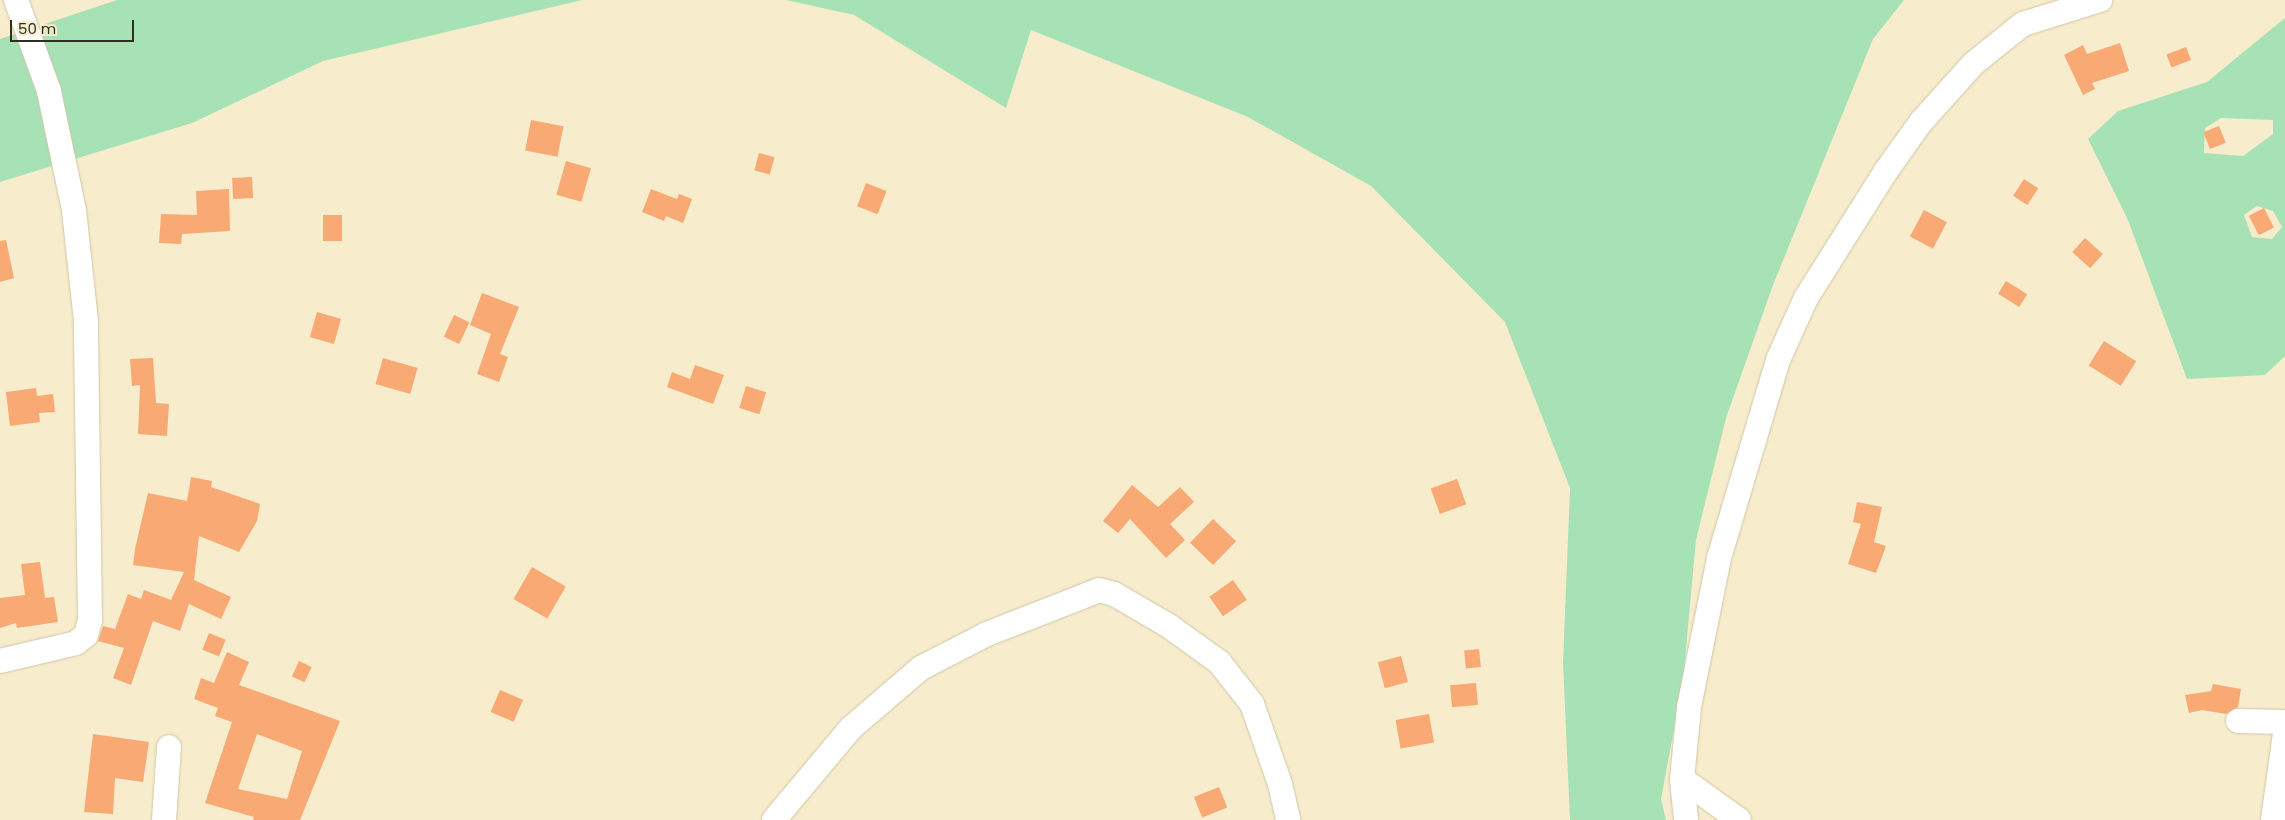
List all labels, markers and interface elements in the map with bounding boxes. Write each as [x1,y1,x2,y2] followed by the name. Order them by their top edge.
[12,10,136,42] scale bar
[18,18,56,39] text: 50 m

